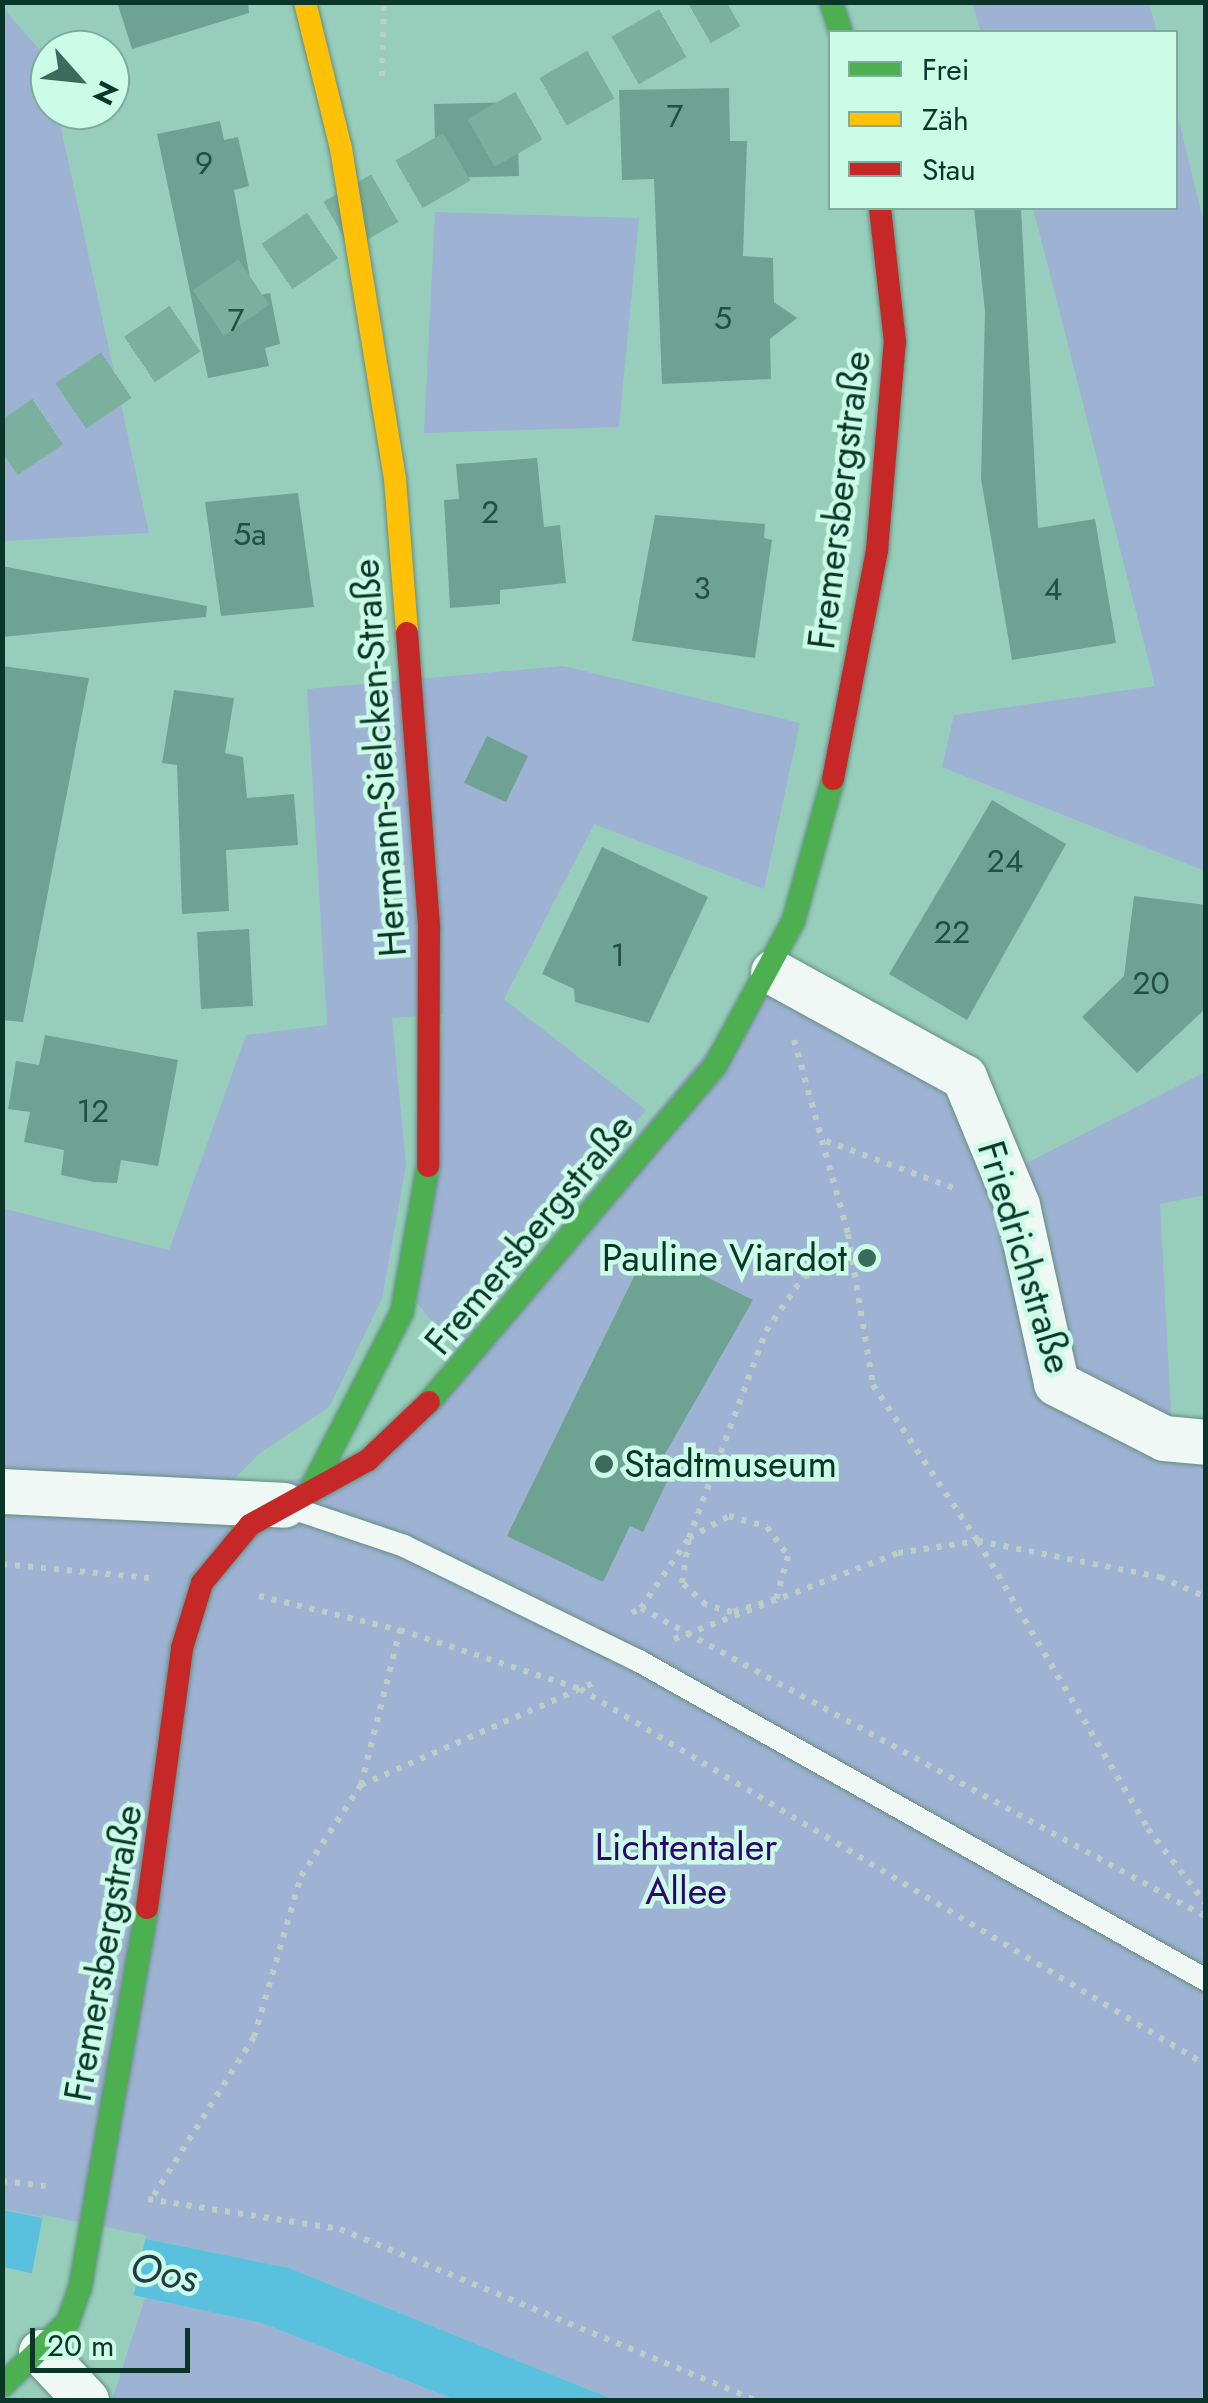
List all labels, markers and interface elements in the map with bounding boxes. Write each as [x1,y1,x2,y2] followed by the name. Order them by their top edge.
[30,30,130,130] north arrow
[828,30,1178,210] legend
[922,48,970,91] text: Frei
[82,74,129,112] text: N
[667,97,683,135] house number: 7
[922,98,969,141] text: Zäh
[195,144,213,182] house number: 9
[922,148,976,191] text: Stau
[714,299,732,337] house number: 5
[228,301,244,339] house number: 7
[798,348,880,652] street label: Fremersbergstraße
[481,493,499,531] house number: 2
[233,515,267,553] house number: 5a
[342,558,416,958] street label: Hermann-Sielcken-Straße
[693,569,711,607] house number: 3
[1044,570,1062,608] house number: 4
[987,842,1023,880] house number: 24
[934,913,970,951] house number: 22
[611,936,625,974] house number: 1
[1132,964,1170,1002] house number: 20
[77,1092,109,1130] house number: 12
[415,1104,643,1364] street label: Fremersbergstraße
[968,1135,1082,1379] street label: Friedrichstraße
[602,1235,847,1281] place label: Pauline Viardot
[856,1247,878,1269] marker: Pauline Viardot
[624,1441,837,1487] place label: Stadtmuseum
[593,1453,615,1475] marker: Stadtmuseum
[55,1801,151,2105] street label: Fremersbergstraße
[595,1824,777,1914] park label: Lichtentaler Allee
[126,2242,202,2302] water label: Oos
[35,2308,195,2370] scale bar
[47,2324,114,2367] text: 20 m

